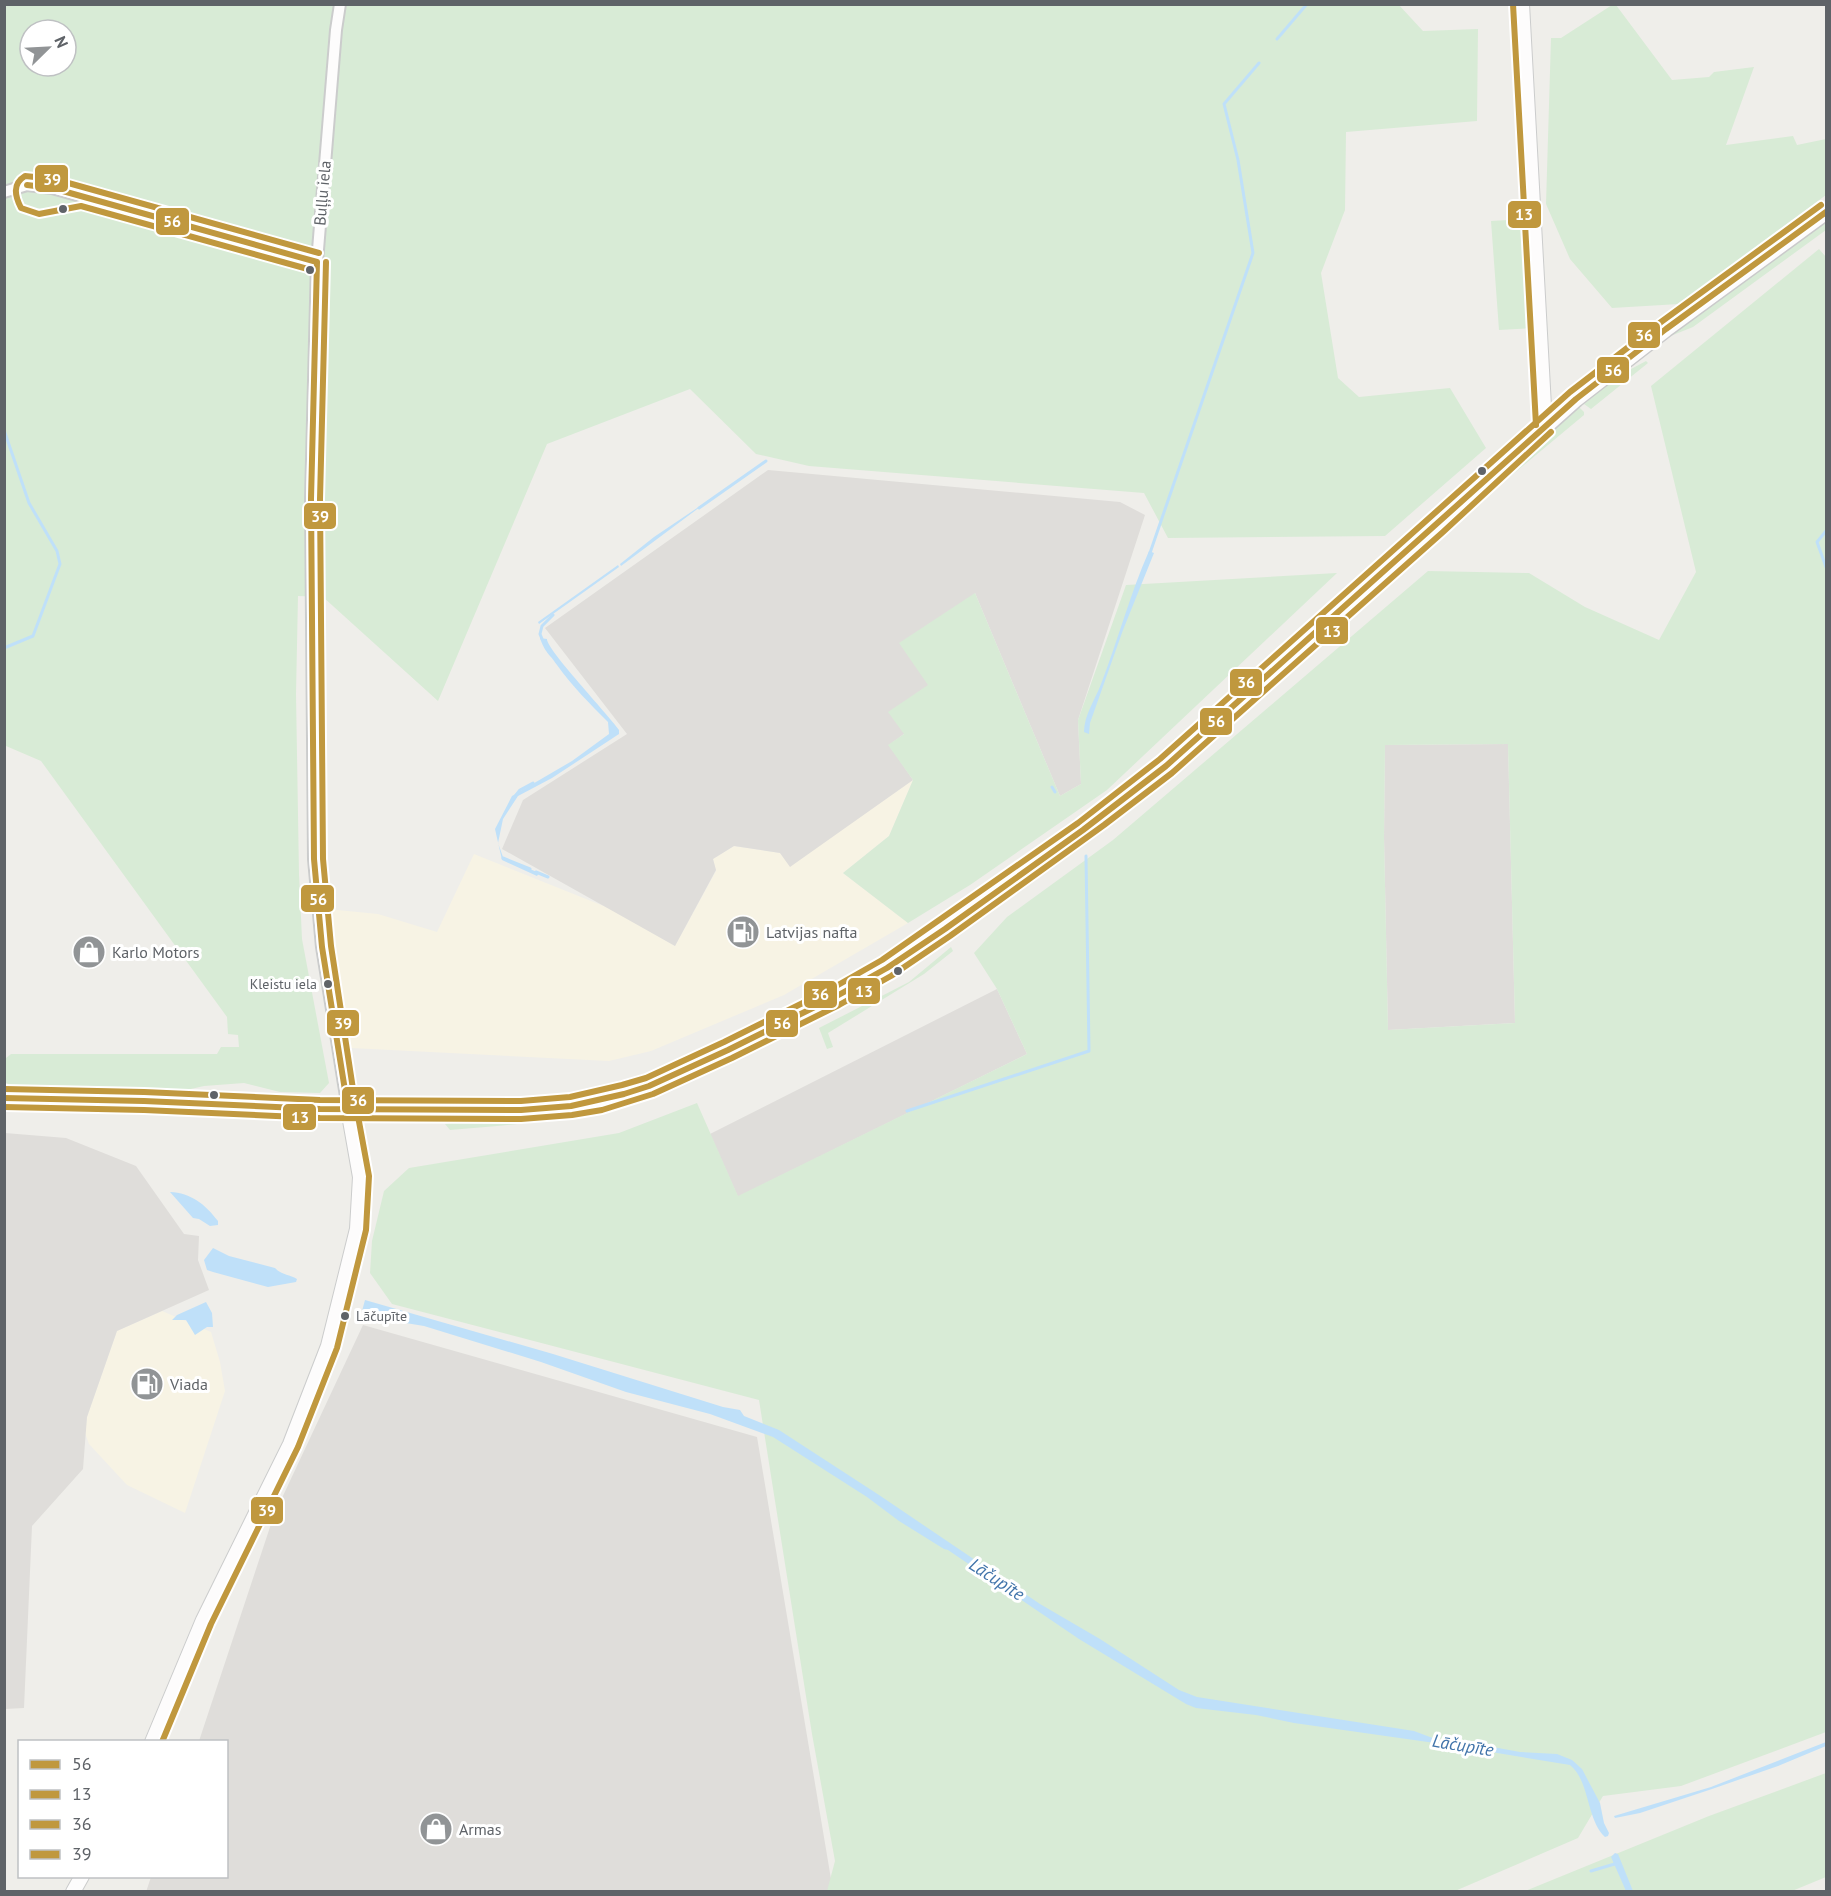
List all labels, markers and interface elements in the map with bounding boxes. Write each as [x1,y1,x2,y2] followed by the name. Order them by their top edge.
[18,18,78,78] north arrow
[50,33,73,51] text: N
[309,160,335,226] street label: Buļļu iela
[34,164,69,193] line badge: 39
[43,169,61,189] text: 39
[1507,200,1542,229] line badge: 13
[57,203,69,215] unlabelled marker
[1515,204,1533,224] text: 13
[155,207,190,236] line badge: 56
[163,211,181,231] text: 56
[304,264,316,276] unlabelled marker
[1627,321,1661,349] line badge: 36
[1635,325,1653,345] text: 36
[1596,356,1630,384] line badge: 56
[1604,360,1622,380] text: 56
[1476,465,1488,477] unlabelled marker
[303,502,337,530] line badge: 39
[311,506,329,526] text: 39
[1315,616,1349,645] line badge: 13
[1323,621,1341,641] text: 13
[1229,668,1263,697] line badge: 36
[1237,672,1255,692] text: 36
[1199,707,1233,736] line badge: 56
[1207,711,1225,731] text: 56
[300,884,335,913] line badge: 56
[309,889,327,909] text: 56
[725,914,761,950] fuel station icon: Latvijas nafta
[766,922,857,942] place label: Latvijas nafta
[71,934,107,970] shop icon: Karlo Motors
[112,942,200,962] place label: Karlo Motors
[892,965,904,977] unlabelled marker
[250,975,317,993] place label: Kleistu iela
[847,977,881,1005] line badge: 13
[322,978,334,990] marker: Kleistu iela
[803,980,838,1009] line badge: 36
[855,981,873,1001] text: 13
[811,984,829,1004] text: 36
[326,1009,360,1037] line badge: 39
[765,1009,799,1038] line badge: 56
[334,1013,352,1033] text: 39
[773,1013,791,1033] text: 56
[341,1086,375,1115] line badge: 36
[208,1089,220,1101] unlabelled marker
[349,1090,367,1110] text: 36
[282,1103,317,1131] line badge: 13
[291,1107,309,1127] text: 13
[356,1307,407,1325] place label: Lāčupīte
[339,1310,351,1322] marker: Lāčupīte
[129,1366,165,1402] fuel station icon: Viada
[169,1374,208,1394] place label: Viada
[250,1496,284,1525] line badge: 39
[258,1500,276,1520] text: 39
[965,1553,1030,1606] water label: Lāčupīte
[1431,1729,1496,1761] water label: Lāčupīte
[18,1740,228,1878] legend
[72,1752,92,1775] text: 56
[72,1782,92,1805] text: 13
[418,1811,454,1847] shop icon: Armas
[72,1812,92,1835] text: 36
[459,1819,502,1839] place label: Armas
[72,1842,92,1865] text: 39

